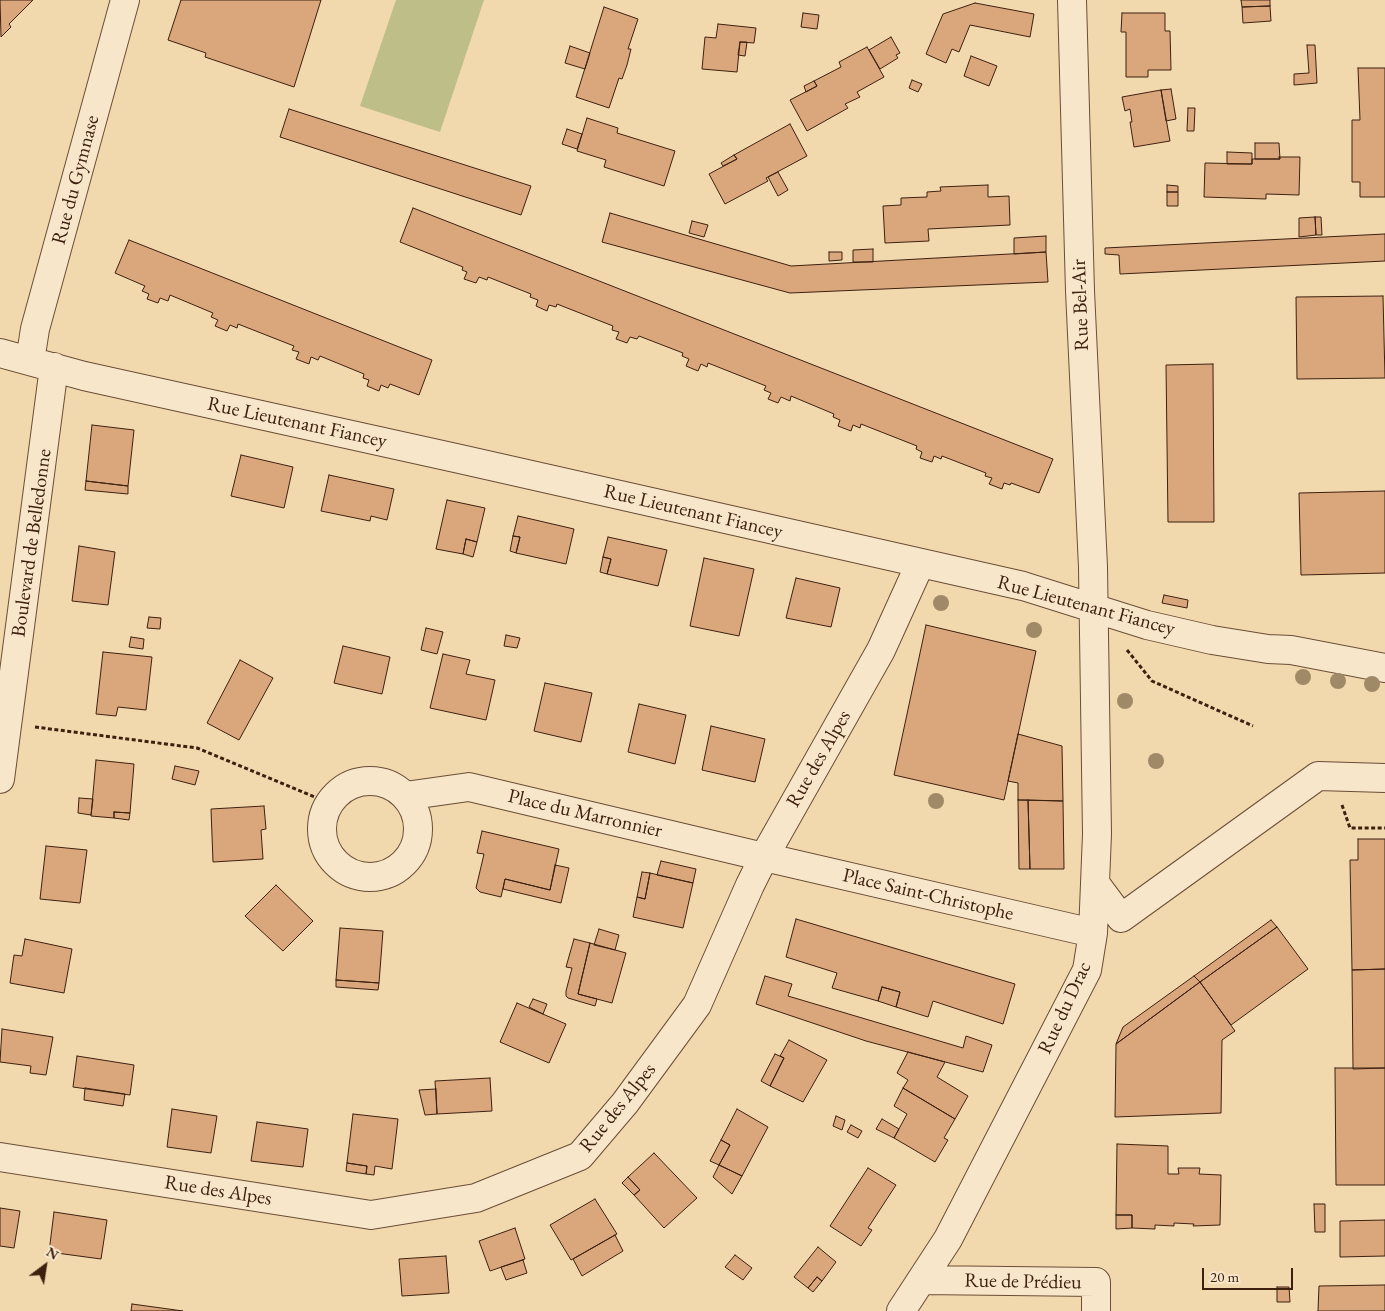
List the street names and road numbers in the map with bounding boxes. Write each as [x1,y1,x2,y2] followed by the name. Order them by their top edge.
[47,113,105,247] street label: Rue du Gymnase
[1067,259,1095,351] street label: Rue Bel-Air
[205,392,389,454] street label: Rue Lieutenant Fiancey
[7,447,57,639] street label: Boulevard de Belledonne
[601,480,785,544] street label: Rue Lieutenant Fiancey
[995,571,1177,641] street label: Rue Lieutenant Fiancey
[782,706,856,812] street label: Rue des Alpes
[506,785,664,843] street label: Place du Marronnier
[840,864,1016,926] street label: Place Saint-Christophe
[1033,958,1097,1058] street label: Rue du Drac
[575,1058,661,1158] street label: Rue des Alpes
[163,1171,273,1211] street label: Rue des Alpes
[964,1269,1082,1295] street label: Rue de Prédieu

